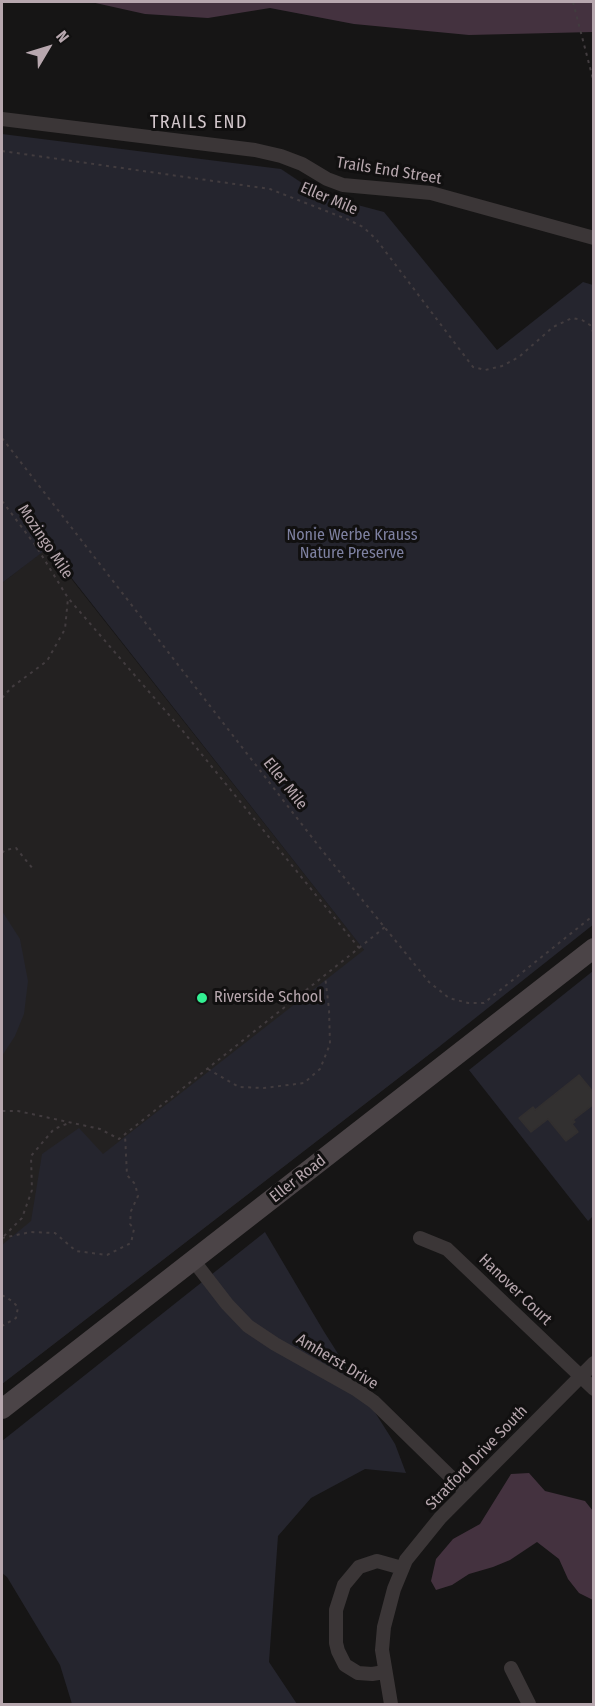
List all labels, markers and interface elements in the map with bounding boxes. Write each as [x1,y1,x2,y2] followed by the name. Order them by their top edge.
[18,18,78,78] north arrow
[52,27,73,46] text: N
[150,112,248,134] district label: TRAILS END
[335,153,443,189] street label: Trails End Street
[297,178,361,220] street label: Eller Mile
[13,501,77,583] street label: Mozingo Mile
[286,526,418,564] park label: Nonie Werbe Krauss Nature Preserve
[259,754,311,814] street label: Eller Mile
[214,988,322,1008] place label: Riverside School
[195,991,209,1005] marker: Riverside School
[266,1151,330,1207] street label: Eller Road
[475,1250,555,1330] street label: Hanover Court
[293,1330,381,1394] street label: Amherst Drive
[422,1402,532,1514] street label: Stratford Drive South

